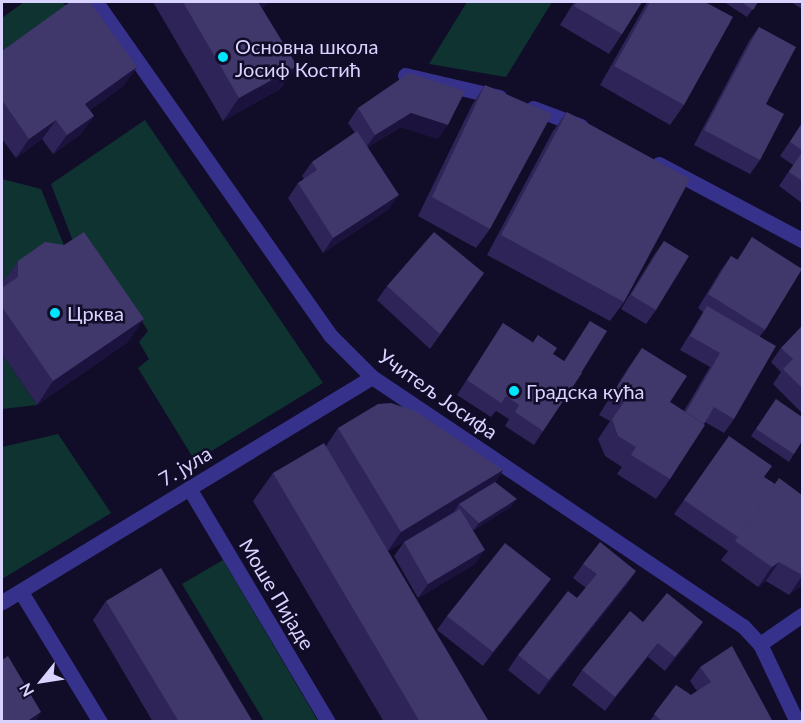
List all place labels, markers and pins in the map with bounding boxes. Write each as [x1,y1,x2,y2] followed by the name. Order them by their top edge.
[235,34,378,81] place label: Основна школа Јосиф Костић
[216,50,230,64] marker: Основна школа Јосиф Костић
[67,301,124,325] place label: Црква
[48,306,62,320] marker: Црква
[526,379,644,403] place label: Градска кућа
[507,384,521,398] marker: Градска кућа

